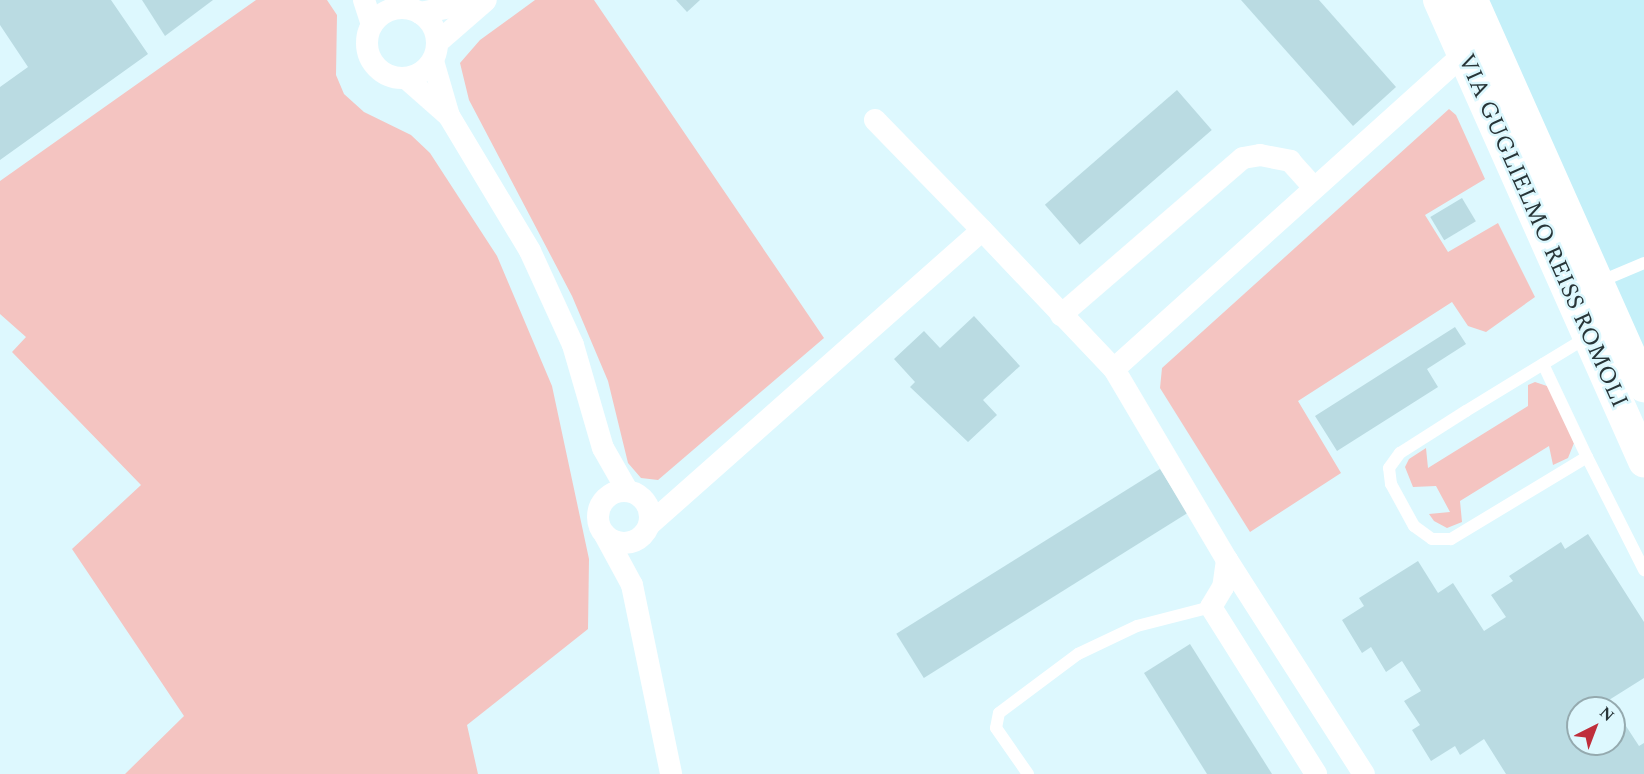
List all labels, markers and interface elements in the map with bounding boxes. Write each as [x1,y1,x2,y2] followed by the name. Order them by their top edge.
[1451,50,1633,412] street label: VIA GUGLIELMO REISS ROMOLI
[1566,696,1626,756] north arrow
[1594,701,1620,727] text: N

